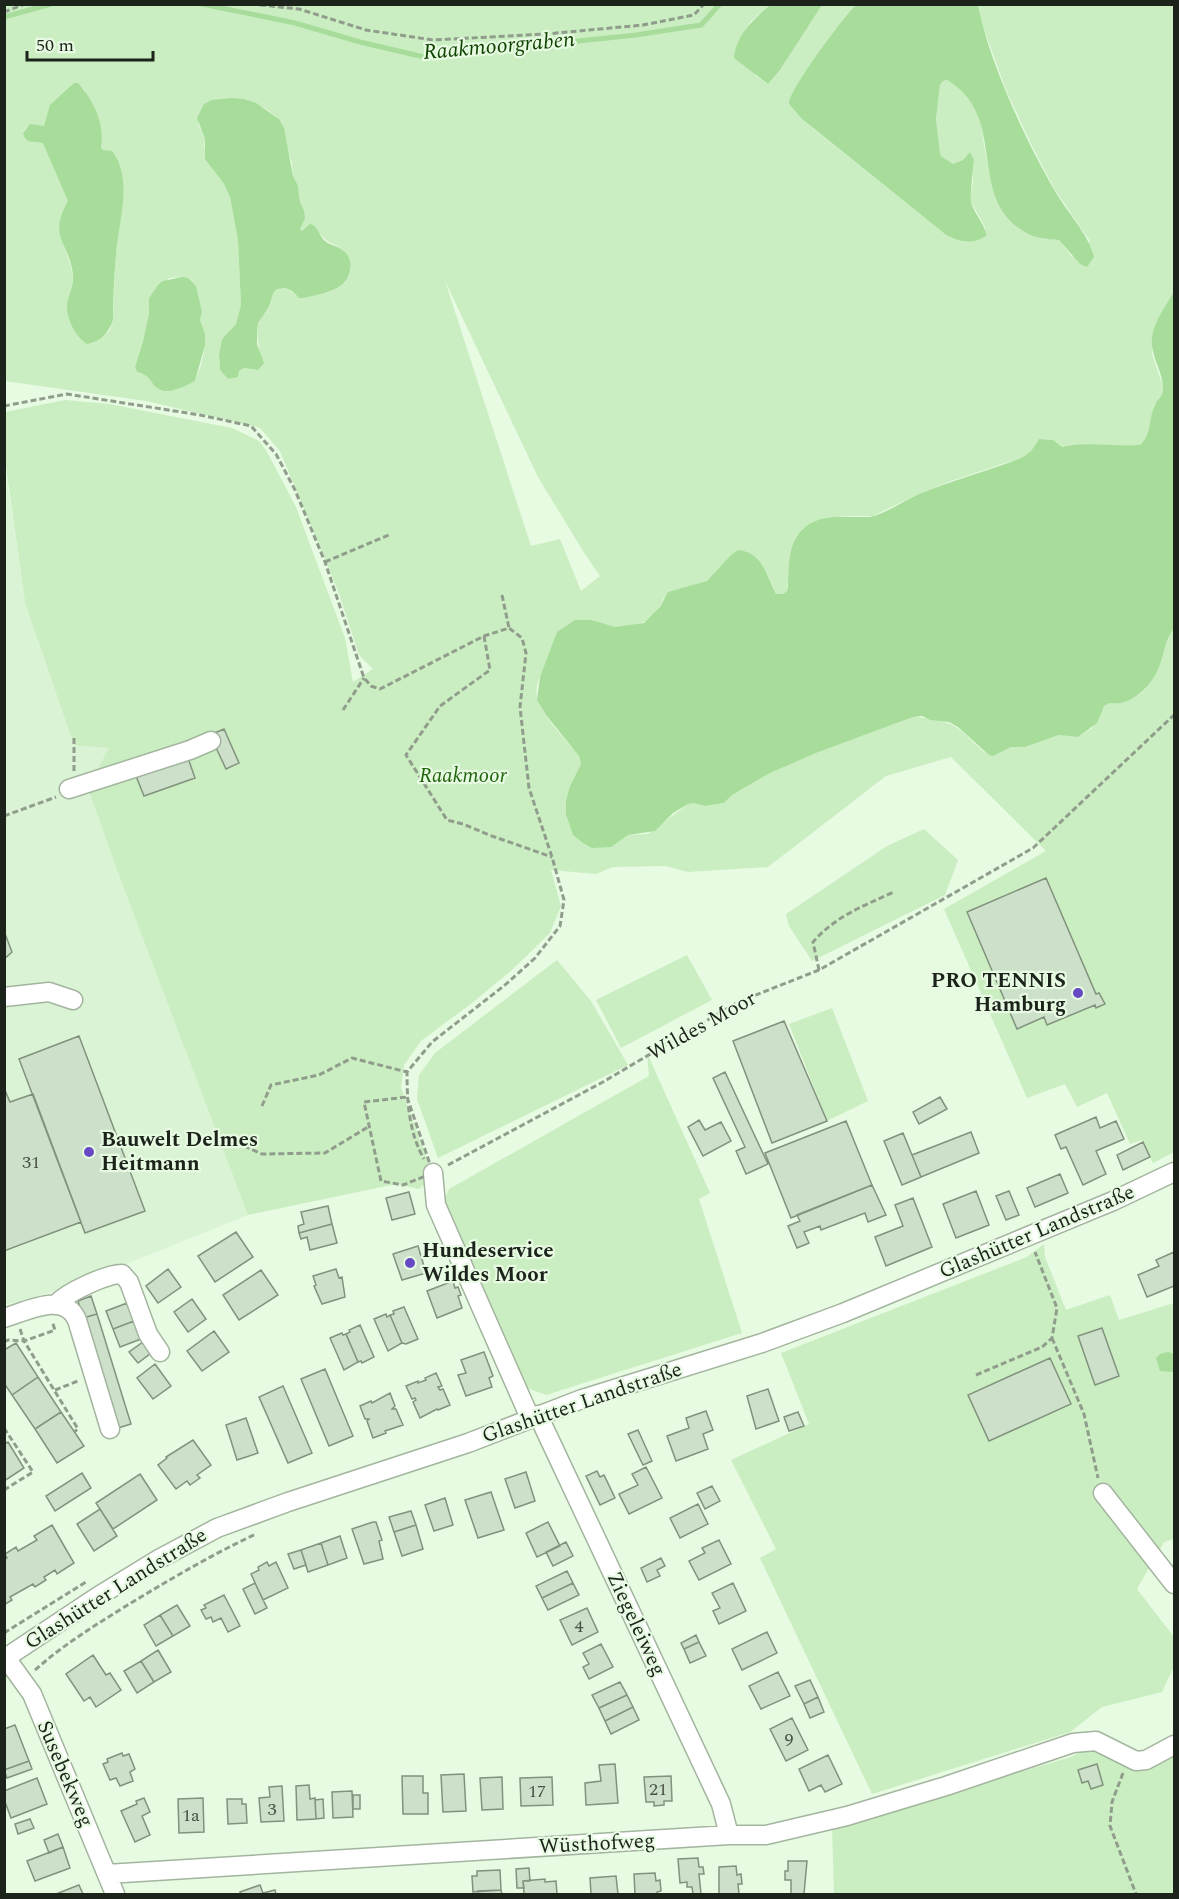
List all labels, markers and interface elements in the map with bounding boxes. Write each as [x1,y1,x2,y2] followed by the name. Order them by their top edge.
[422,23,577,69] water label: Raakmoorgraben
[27,24,153,62] scale bar
[36,32,74,59] text: 50 m
[419,760,508,792] park label: Raakmoor
[931,965,1066,1021] place label: PRO TENNIS Hamburg
[641,983,763,1069] street label: Wildes Moor
[1071,986,1085,1000] marker: PRO TENNIS Hamburg
[101,1124,258,1180] place label: Bauwelt Delmes Heitmann
[82,1145,96,1159] marker: Bauwelt Delmes Heitmann
[22,1149,40,1176] house number: 31
[934,1176,1140,1288] street label: Glashütter Landstraße
[422,1235,554,1291] place label: Hundeservice Wildes Moor
[403,1256,417,1270] marker: Hundeservice Wildes Moor
[478,1354,686,1452] street label: Glashütter Landstraße
[19,1520,213,1658] street label: Glashütter Landstraße
[598,1566,674,1682] street label: Ziegeleiweg
[575,1613,584,1640] house number: 4
[28,1716,102,1832] street label: Susebekweg
[785,1726,794,1753] house number: 9
[649,1776,667,1803] house number: 21
[528,1778,546,1805] house number: 17
[268,1796,277,1823] house number: 3
[182,1802,200,1829] house number: 1a
[538,1825,656,1863] street label: Wüsthofweg

